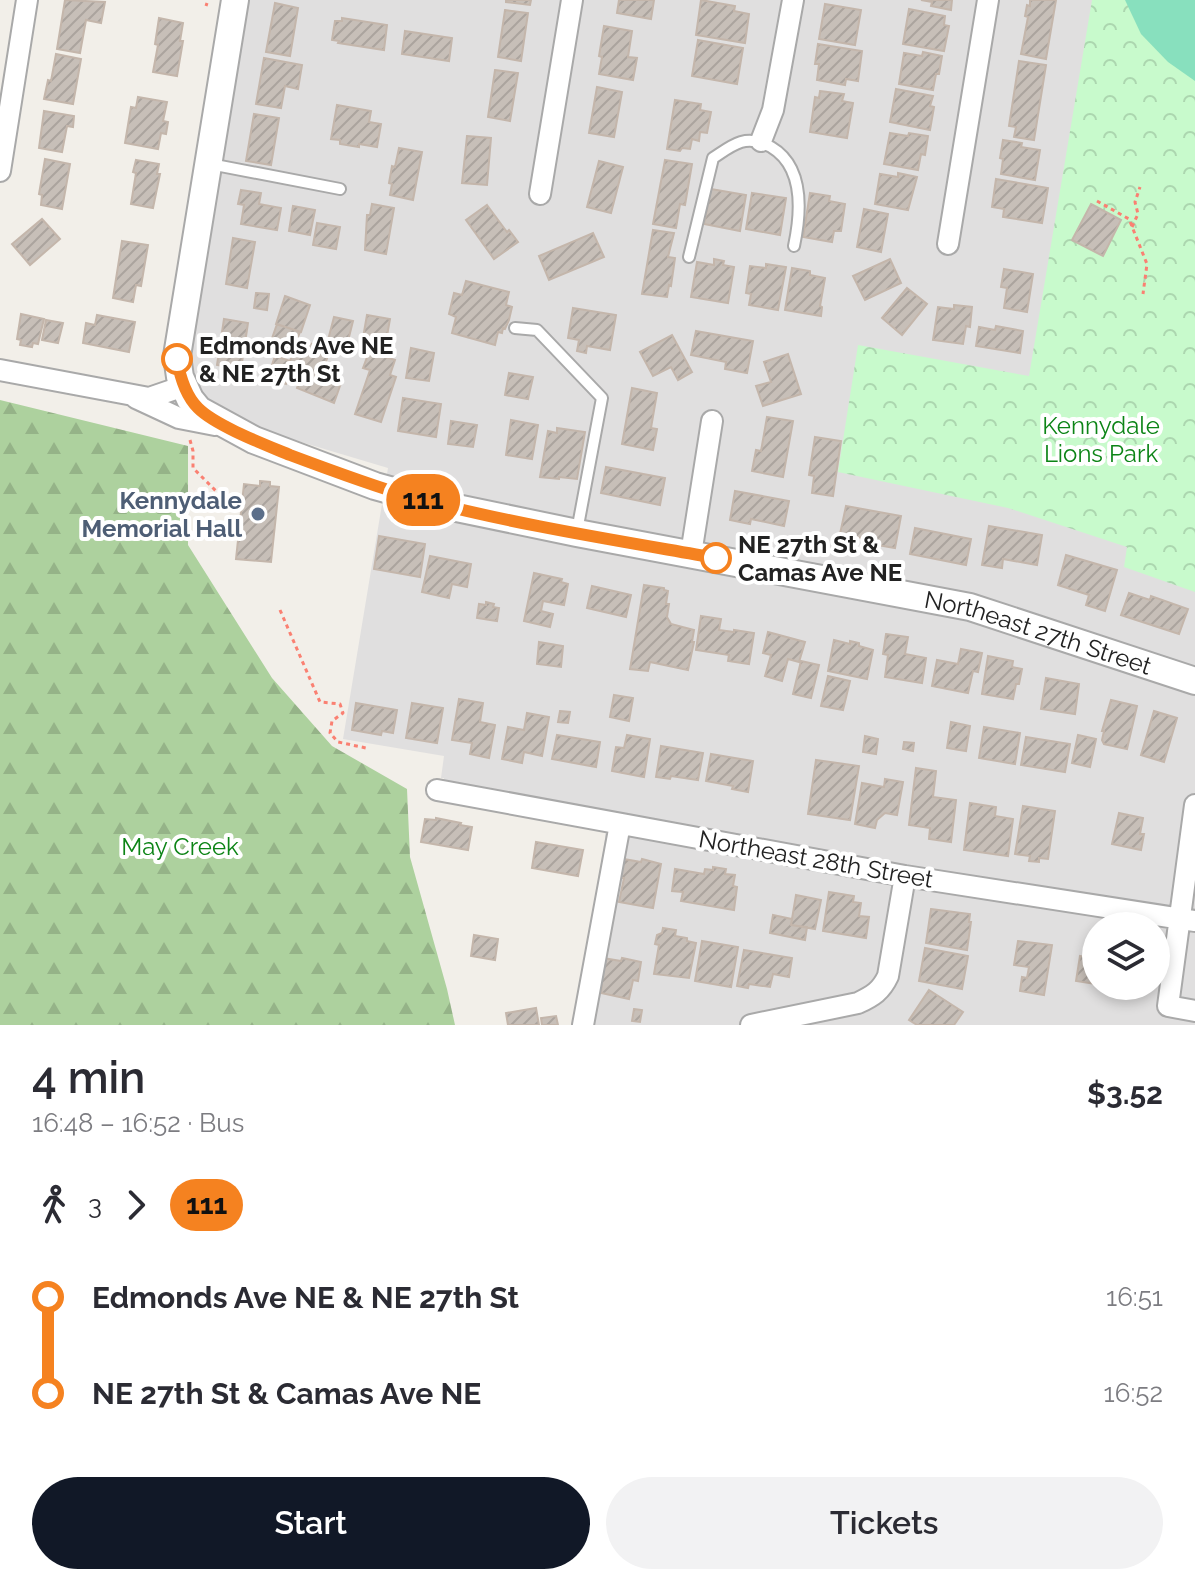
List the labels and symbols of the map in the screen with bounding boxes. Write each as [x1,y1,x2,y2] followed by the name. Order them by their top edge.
[199,331,393,388] place label: Edmonds Ave NE & NE 27th St
[162,344,192,374] marker: Edmonds Ave NE & NE 27th St
[1042,411,1160,468] park label: Kennydale Lions Park
[377,474,469,526] line badge: 111
[82,486,242,543] place label: Kennydale Memorial Hall
[249,505,267,523] marker: Kennydale Memorial Hall
[738,530,902,587] place label: NE 27th St & Camas Ave NE
[701,543,731,573] marker: NE 27th St & Camas Ave NE
[922,584,1155,680] street label: Northeast 27th Street
[697,824,935,894] street label: Northeast 28th Street
[121,832,239,861] park label: May Creek

